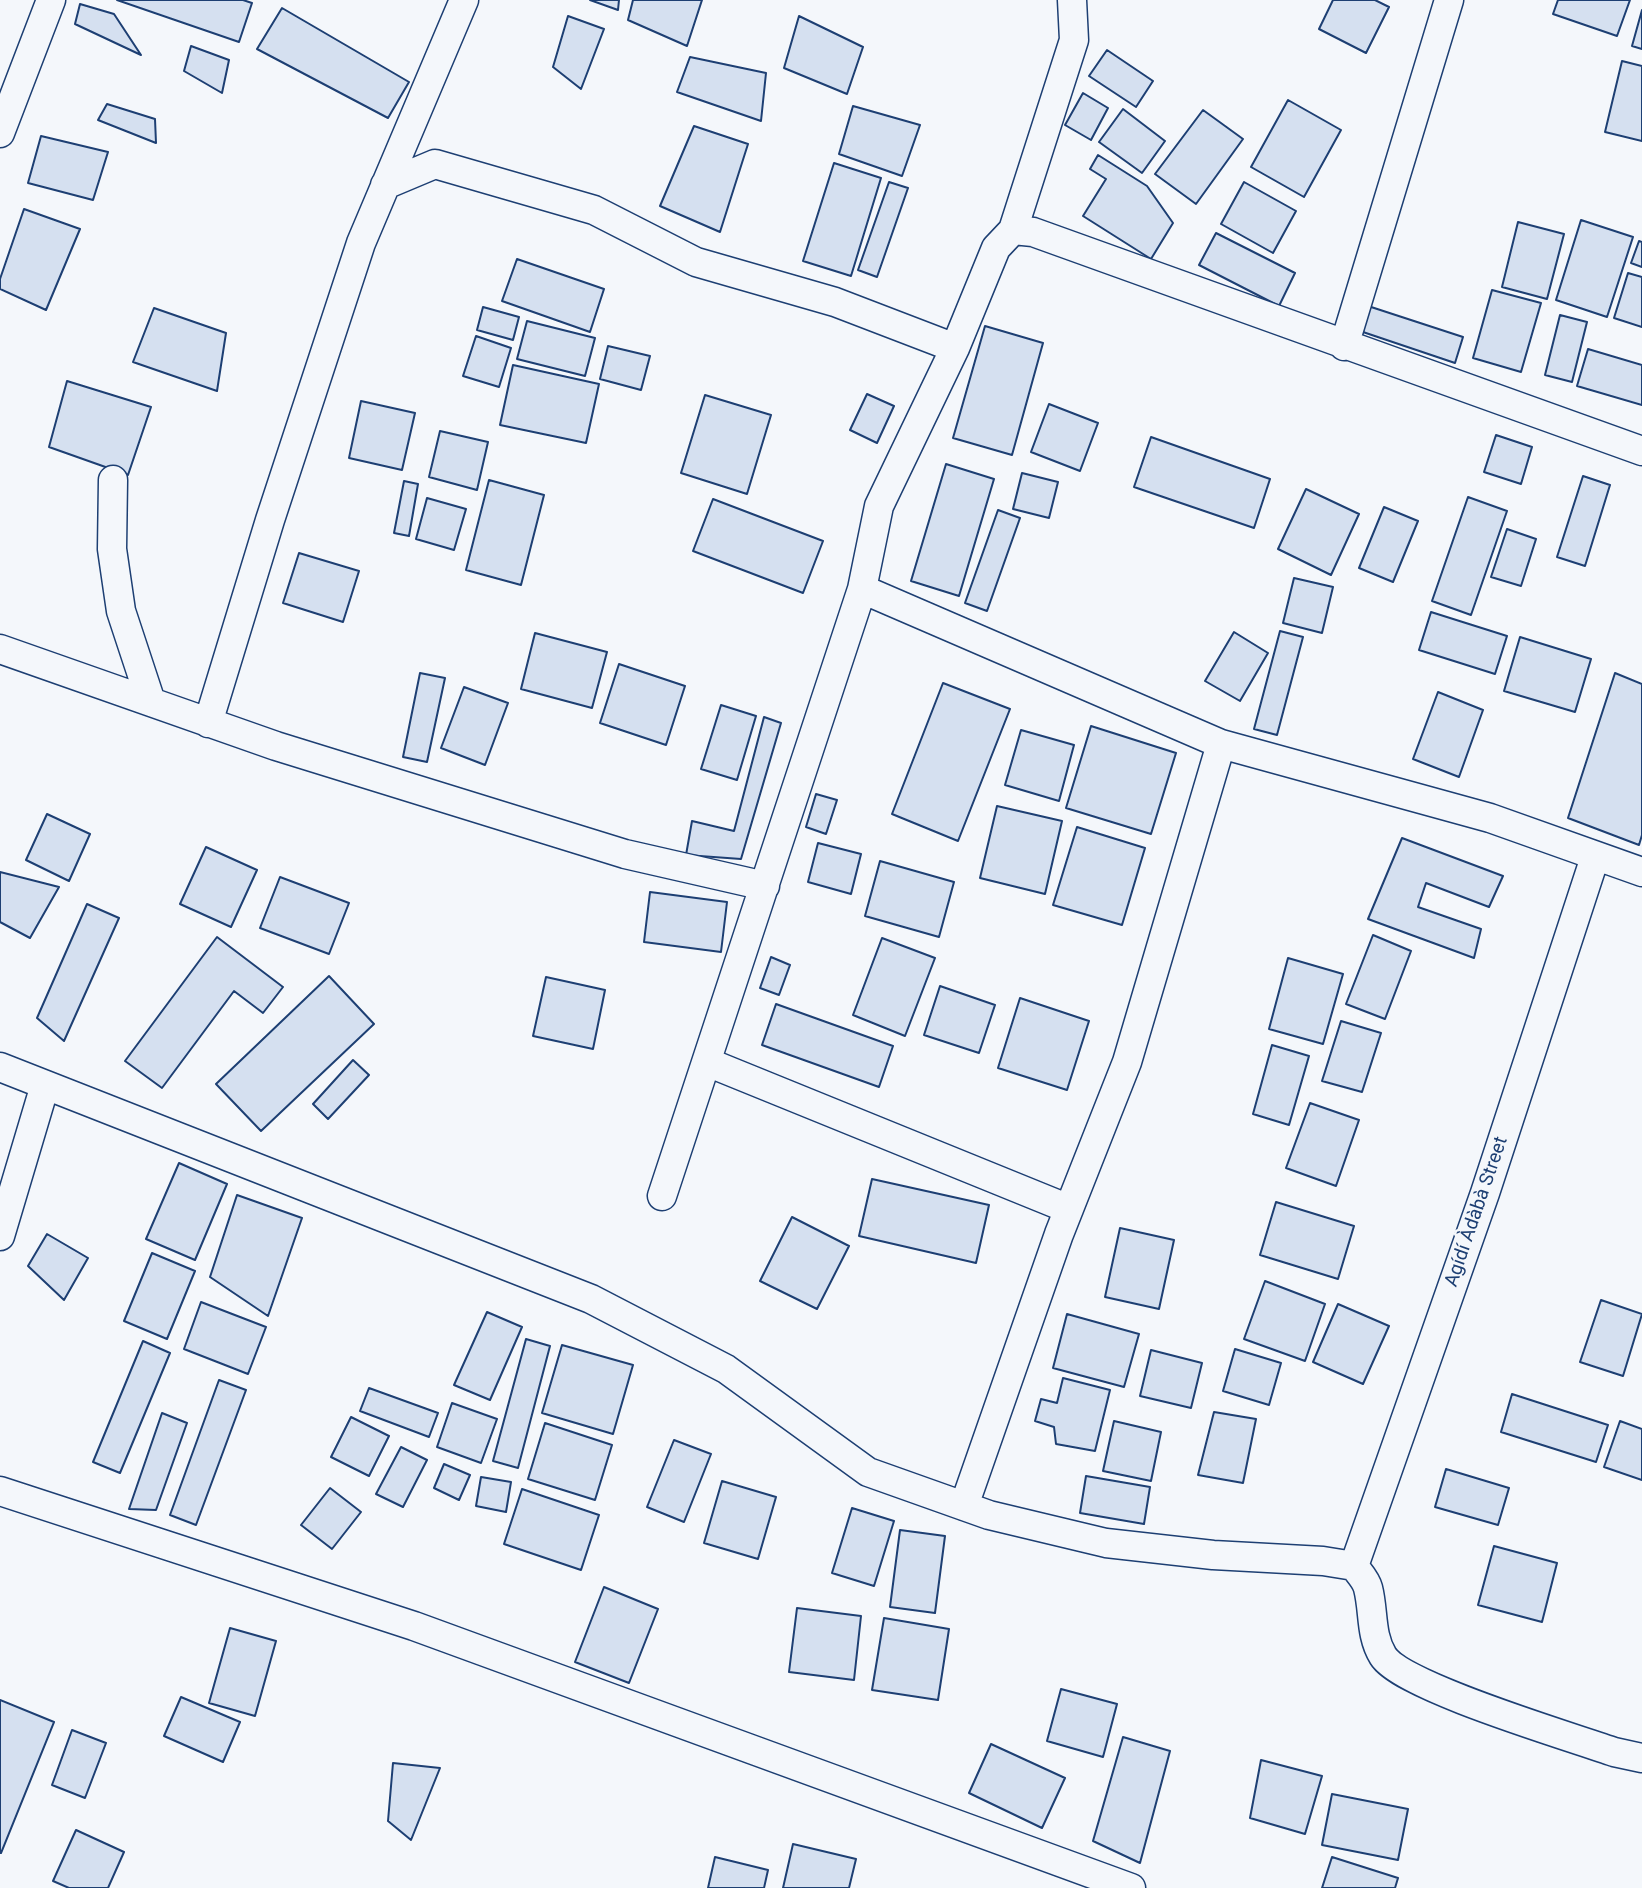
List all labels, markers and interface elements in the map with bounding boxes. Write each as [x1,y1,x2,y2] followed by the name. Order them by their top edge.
[1441,1134,1513,1290] street label: Agídí Àdàbà Street

